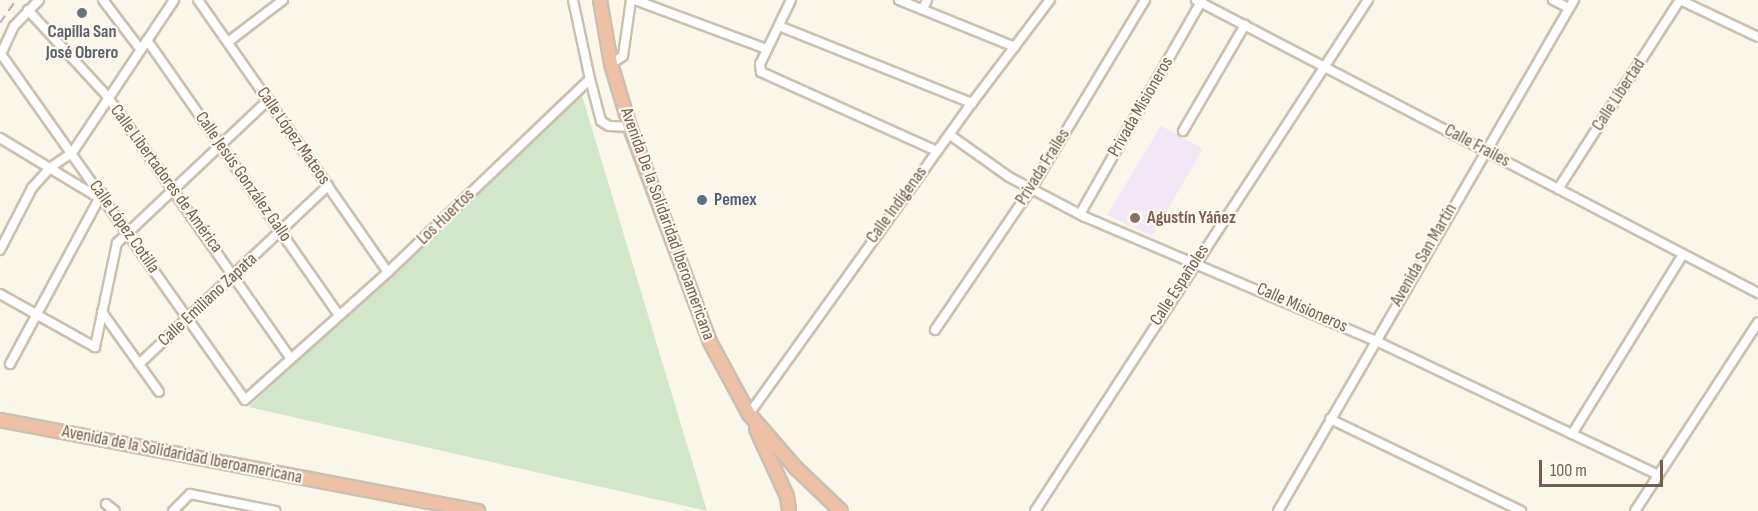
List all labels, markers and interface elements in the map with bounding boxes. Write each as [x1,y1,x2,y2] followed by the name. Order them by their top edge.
[75,6,89,20] marker: Capilla San José Obrero
[46,22,118,64] place label: Capilla San José Obrero
[1104,53,1178,161] street label: Privada Misioneros
[1588,55,1650,135] street label: Calle Libertad
[251,83,335,189] street label: Calle López Mateos
[105,101,227,257] street label: Calle Libertadores de América
[615,105,719,343] street label: Avenida De la Solidaridad Iberoamericana
[190,108,296,246] street label: Calle Jesús González Gallo
[1441,120,1513,172] street label: Calle Frailes
[1011,125,1075,209] street label: Privada Frailes
[862,162,932,248] street label: Calle Indígenas
[84,176,164,278] street label: Calle López Cotilla
[413,184,479,250] street label: Los Huertos
[714,189,757,211] place label: Pemex
[695,193,709,207] marker: Pemex
[1386,200,1462,310] street label: Avenida San Martín
[1147,207,1236,229] place label: Agustín Yáñez
[1128,211,1142,225] marker: Agustín Yáñez
[1146,240,1214,330] street label: Calle Españoles
[154,249,262,351] street label: Calle Emiliano Zapata
[1253,278,1351,338] street label: Calle Misioneros
[60,421,304,489] street label: Avenida de la Solidaridad Iberoamericana
[1542,448,1666,486] scale bar
[1550,460,1587,481] text: 100 m

